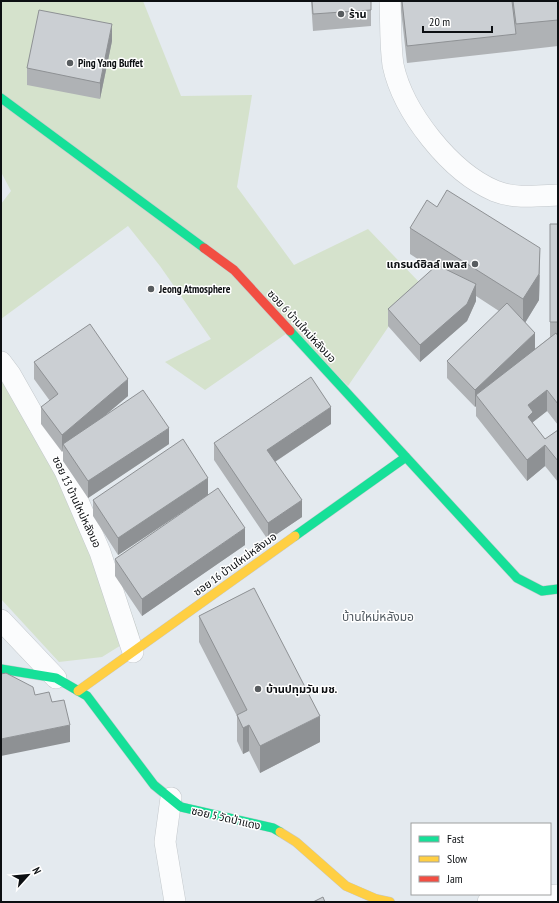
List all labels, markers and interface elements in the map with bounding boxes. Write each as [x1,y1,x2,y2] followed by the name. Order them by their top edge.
[349,7,367,21] place label: ร้าน
[423,8,492,34] scale bar
[336,9,346,19] marker: ร้าน
[429,14,450,29] text: 20 m
[78,56,144,70] place label: Ping Yang Buffet
[65,58,75,68] marker: Ping Yang Buffet
[387,257,467,271] place label: แกรนด์ฮิลล์ เพลส
[470,259,480,269] marker: แกรนด์ฮิลล์ เพลส
[158,282,231,296] place label: Jeong Atmosphere
[146,284,156,294] marker: Jeong Atmosphere
[265,287,339,365] street label: ซอย 6 บ้านใหม่หลังมอ
[50,454,104,550] street label: ซอย 13 บ้านใหม่หลังมอ
[191,529,279,599] street label: ซอย 16 บ้านใหม่หลังมอ
[342,609,414,624] district label: บ้านใหม่หลังมอ
[266,682,337,696] place label: บ้านปทุมวัน มช.
[253,684,263,694] marker: บ้านปทุมวัน มช.
[190,803,262,833] street label: ซอย 5 วัดป่าแดง
[411,823,551,895] legend
[447,831,465,846] text: Fast
[447,851,468,866] text: Slow
[8,855,48,895] north arrow
[29,865,45,876] text: N
[446,871,463,886] text: Jam

